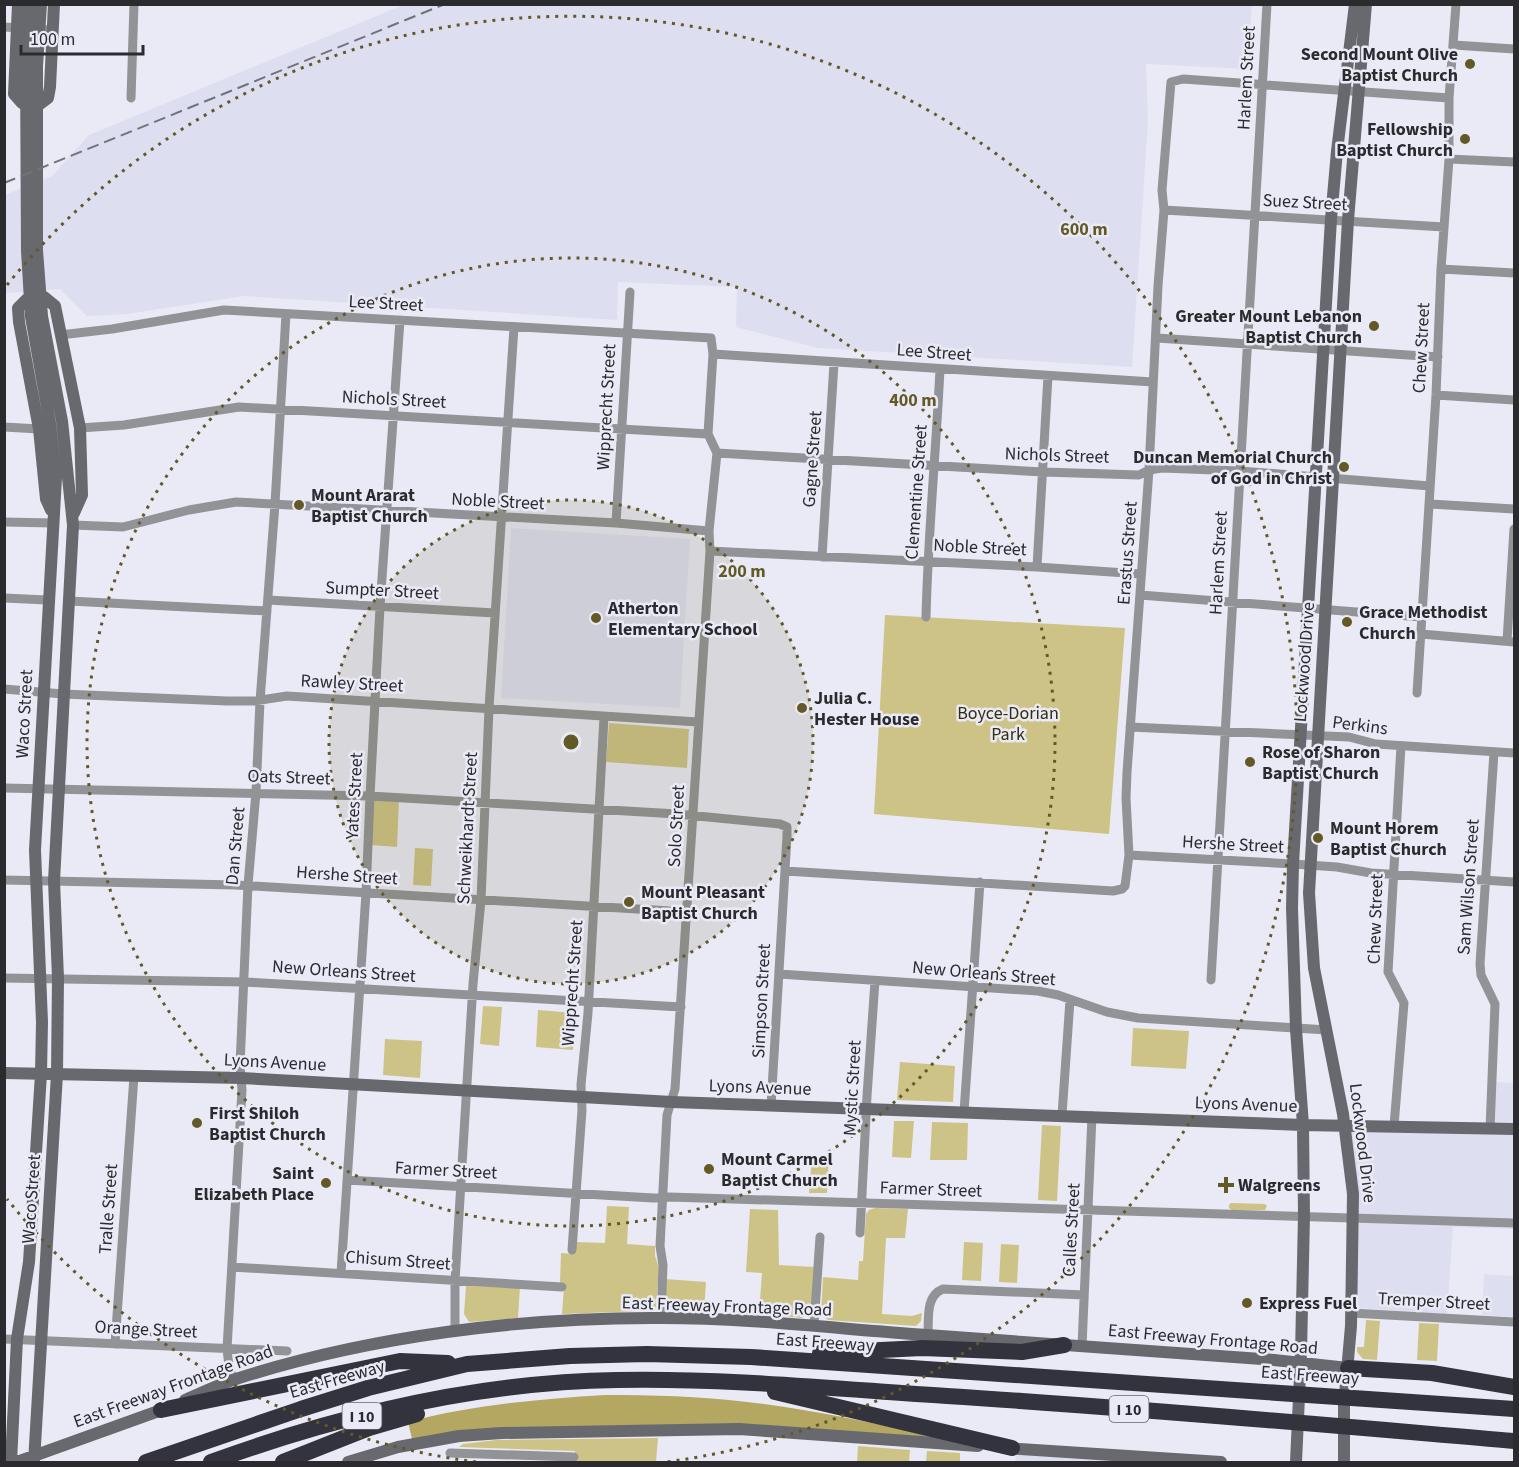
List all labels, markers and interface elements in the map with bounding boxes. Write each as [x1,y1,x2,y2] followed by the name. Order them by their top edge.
[21,18,142,56] scale bar
[1231,25,1262,131] street label: Harlem Street
[30,27,75,52] text: 100 m
[1301,42,1458,88] place label: Second Mount Olive Baptist Church
[1463,57,1477,71] marker: Second Mount Olive Baptist Church
[1336,117,1453,163] place label: Fellowship Baptist Church
[1458,132,1472,146] marker: Fellowship Baptist Church
[1262,188,1348,217] street label: Suez Street
[1060,217,1108,242] text: 600 m
[348,289,424,318] street label: Lee Street
[1407,302,1436,394] street label: Chew Street
[1175,304,1362,350] place label: Greater Mount Lebanon Baptist Church
[1367,319,1381,333] marker: Greater Mount Lebanon Baptist Church
[896,337,972,368] street label: Lee Street
[591,343,622,471] street label: Wipprecht Street
[341,384,447,415] street label: Nichols Street
[889,388,937,413] text: 400 m
[797,410,828,508] street label: Gagne Street
[899,424,934,560] street label: Clementine Street
[1004,441,1110,470] street label: Nichols Street
[1133,445,1332,491] place label: Duncan Memorial Church of God in Christ
[1337,460,1351,474] marker: Duncan Memorial Church of God in Christ
[311,483,428,529] place label: Mount Ararat Baptist Church
[451,487,545,516] street label: Noble Street
[292,498,306,512] marker: Mount Ararat Baptist Church
[1111,500,1144,606] street label: Erastus Street
[1203,510,1234,616] street label: Harlem Street
[933,533,1027,562] street label: Noble Street
[718,559,766,584] text: 200 m
[325,575,439,606] street label: Sumpter Street
[607,596,758,642] place label: Atherton Elementary School
[1359,600,1487,646] place label: Grace Methodist Church
[1288,601,1321,723] street label: Lockwood Drive
[589,611,603,625] marker: Atherton Elementary School
[1340,615,1354,629] marker: Grace Methodist Church
[300,668,404,699] street label: Rawley Street
[10,669,39,759] street label: Waco Street
[814,686,919,732] place label: Julia C. Hester House
[795,701,809,715] marker: Julia C. Hester House
[957,701,1059,747] park label: Boyce-Dorian Park
[1331,710,1389,741] street label: Perkins
[561,732,581,752] centre of rings
[1262,740,1380,786] place label: Rose of Sharon Baptist Church
[451,751,484,905] street label: Schweikhardt Street
[340,752,369,841] street label: Yates Street
[1243,755,1257,769] marker: Rose of Sharon Baptist Church
[247,764,331,791] street label: Oats Street
[662,784,691,868] street label: Solo Street
[220,806,251,886] street label: Dan Street
[1330,816,1447,862] place label: Mount Horem Baptist Church
[1451,818,1486,956] street label: Sam Wilson Street
[1181,829,1284,860] street label: Hershe Street
[1311,831,1325,845] marker: Mount Horem Baptist Church
[295,859,399,892] street label: Hershe Street
[1361,873,1390,965] street label: Chew Street
[641,880,765,926] place label: Mount Pleasant Baptist Church
[622,895,636,909] marker: Mount Pleasant Baptist Church
[556,919,589,1047] street label: Wipprecht Street
[746,943,777,1059] street label: Simpson Street
[271,954,417,989] street label: New Orleans Street
[911,955,1057,992] street label: New Orleans Street
[838,1039,867,1137] street label: Mystic Street
[223,1047,327,1078] street label: Lyons Avenue
[708,1073,812,1102] street label: Lyons Avenue
[1343,1082,1382,1204] street label: Lockwood Drive
[1194,1090,1298,1119] street label: Lyons Avenue
[209,1101,326,1147] place label: First Shiloh Baptist Church
[190,1116,204,1130] marker: First Shiloh Baptist Church
[721,1147,838,1193] place label: Mount Carmel Baptist Church
[16,1154,47,1244] street label: Waco Street
[394,1155,498,1186] street label: Farmer Street
[194,1161,314,1207] place label: Saint Elizabeth Place
[702,1162,716,1176] marker: Mount Carmel Baptist Church
[93,1163,124,1255] street label: Tralle Street
[1238,1173,1321,1198] place label: Walgreens
[879,1175,983,1204] street label: Farmer Street
[319,1176,333,1190] marker: Saint Elizabeth Place
[1219,1178,1233,1192] marker: Walgreens
[1057,1183,1086,1277] street label: Calles Street
[344,1244,451,1277] street label: Chisum Street
[1377,1286,1491,1317] street label: Tremper Street
[621,1290,833,1323] street label: East Freeway Frontage Road
[1259,1291,1357,1316] place label: Express Fuel
[1240,1296,1254,1310] marker: Express Fuel
[94,1314,198,1345] street label: Orange Street
[1107,1318,1319,1361] street label: East Freeway Frontage Road
[775,1327,875,1358] street label: East Freeway
[70,1339,276,1434] street label: East Freeway Frontage Road
[286,1354,388,1405] street label: East Freeway
[1260,1360,1360,1391] street label: East Freeway
[1110,1396,1148,1422] road number: I 10
[342,1403,382,1429] road number: I 10

